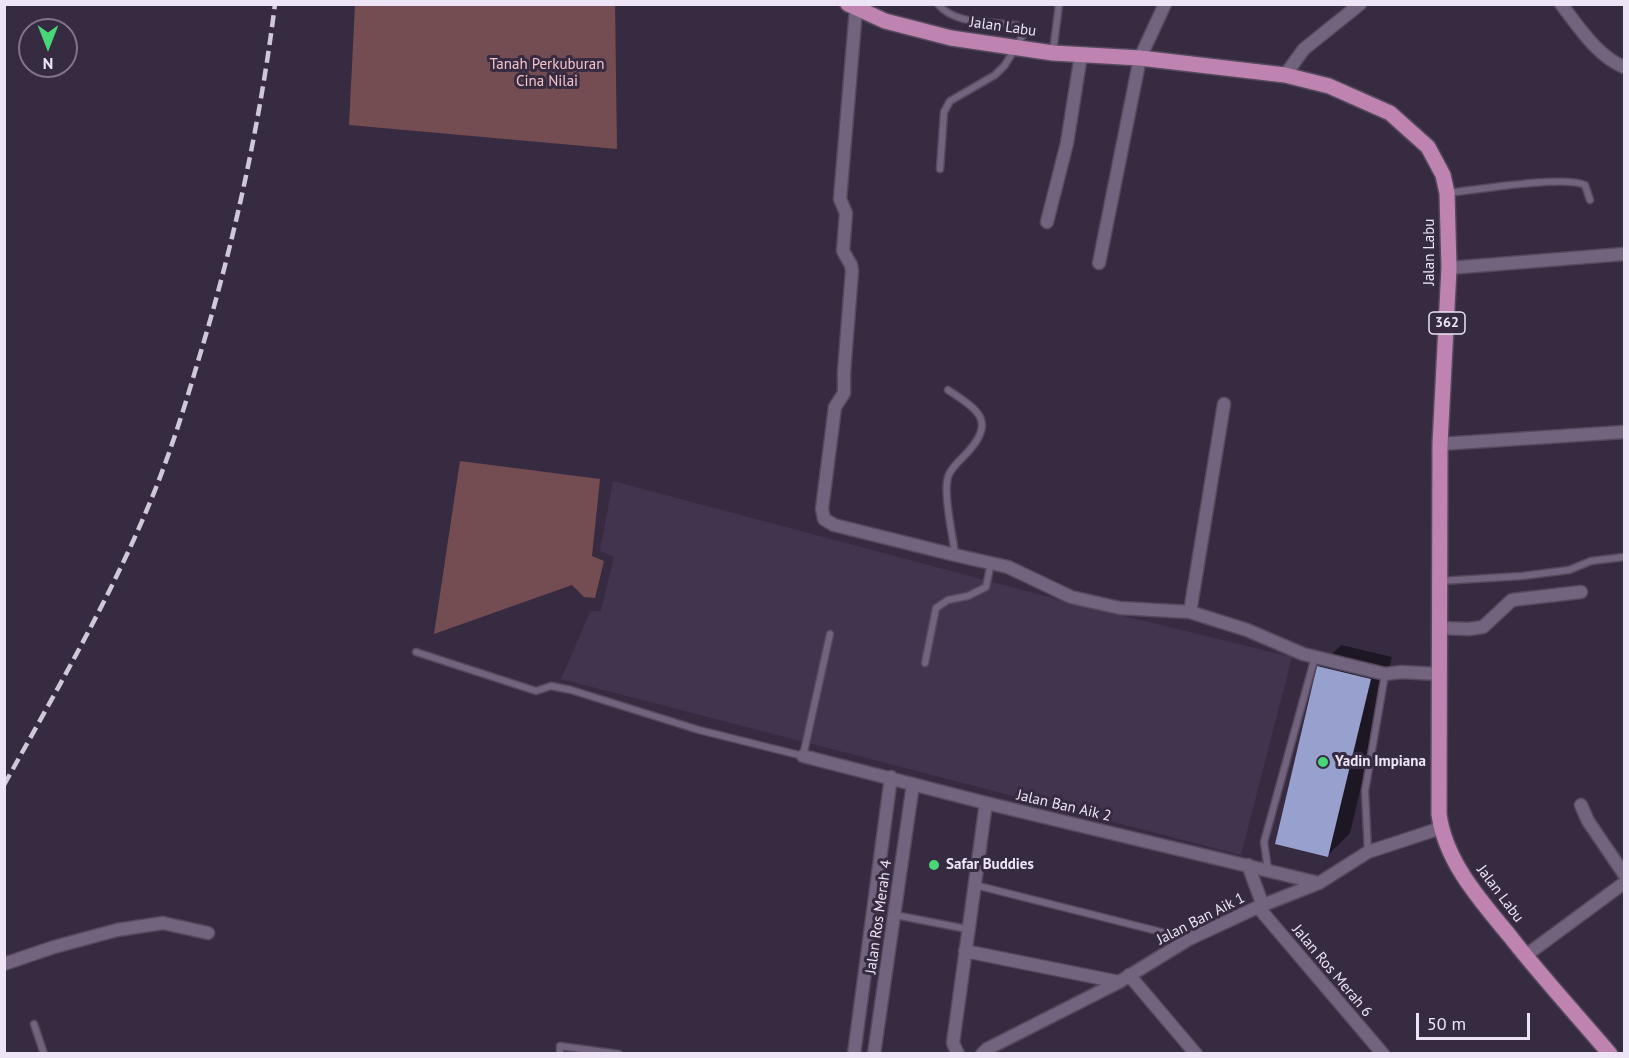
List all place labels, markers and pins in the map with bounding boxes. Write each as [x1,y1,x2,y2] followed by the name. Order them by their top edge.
[1335,753,1426,771] place label: Yadin Impiana
[1316,755,1330,769] marker: Yadin Impiana
[946,856,1034,874] place label: Safar Buddies
[927,858,941,872] marker: Safar Buddies

